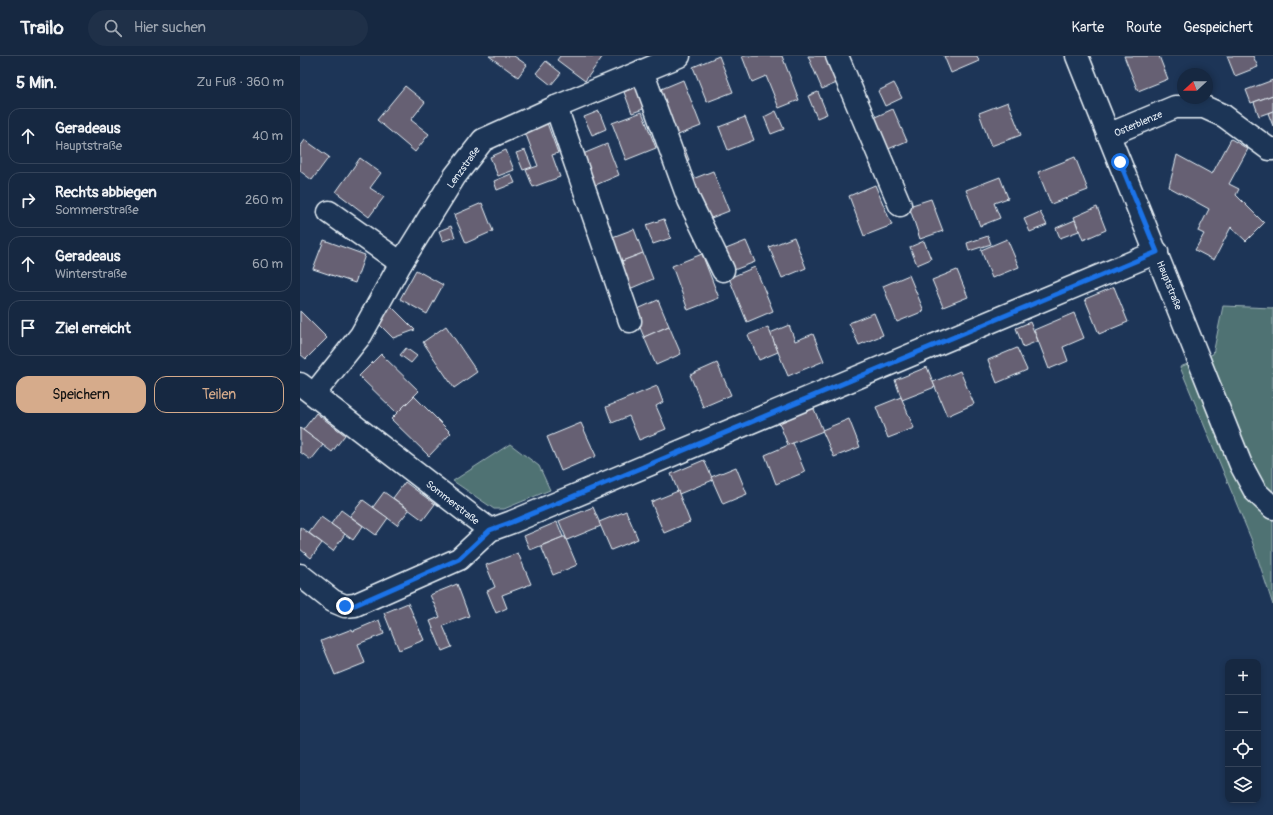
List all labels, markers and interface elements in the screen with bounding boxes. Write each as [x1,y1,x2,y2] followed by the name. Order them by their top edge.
[88,10,368,46] search box
[20,16,64,40] text: Trailo
[102,17,124,39] icon: search
[134,18,206,37] text: Hier suchen
[1072,19,1104,36] text: Karte
[1126,19,1161,36] text: Route
[1183,19,1253,36] text: Gespeichert
[1177,68,1213,104] north arrow
[16,72,57,93] text: 5 Min.
[196,74,284,90] text: Zu Fuß · 360 m
[1112,108,1164,139] street label: Osterblenze
[55,119,121,138] text: Geradeaus
[17,125,39,147] icon: ahead
[252,128,283,144] text: 40 m
[55,138,122,154] text: Hauptstraße
[445,144,483,191] street label: Lenzstraße
[1111,153,1129,171] route start
[55,183,157,202] text: Rechts abbiegen
[17,189,39,211] icon: right
[245,192,283,208] text: 260 m
[55,202,139,218] text: Sommerstraße
[55,247,121,266] text: Geradeaus
[17,253,39,275] icon: ahead
[252,256,283,272] text: 60 m
[1154,259,1184,312] street label: Hauptstraße
[55,266,127,282] text: Winterstraße
[17,317,39,339] icon: arrive
[55,319,131,338] text: Ziel erreicht
[16,376,146,413] button: Speichern
[154,376,284,413] button: Teilen
[423,478,481,527] street label: Sommerstraße
[336,597,354,615] route end
[1225,659,1261,803] map controls
[1225,659,1261,695] button: +
[1225,695,1261,731] button: −
[1225,731,1261,767] button: locate
[1225,767,1261,803] button: layers

